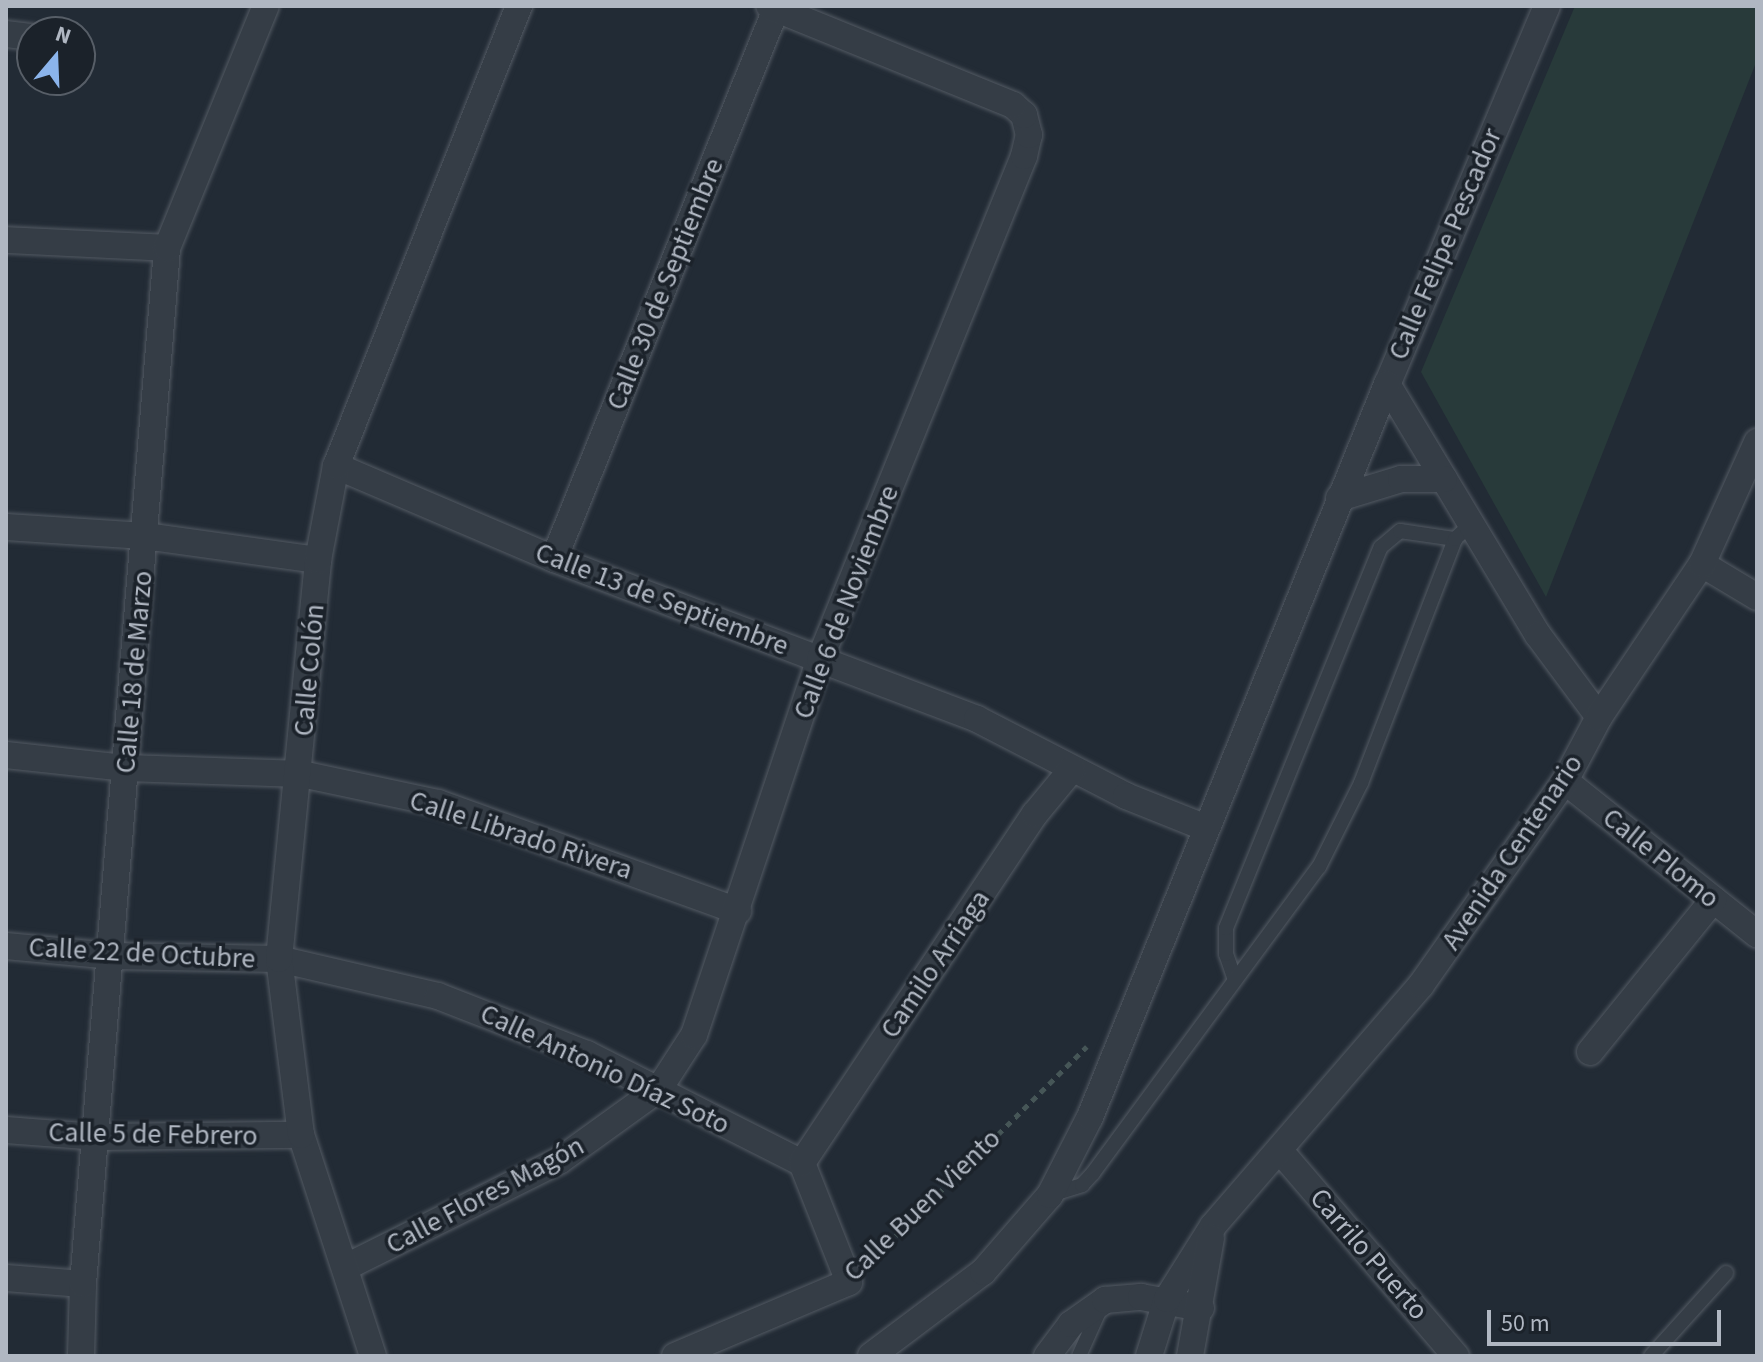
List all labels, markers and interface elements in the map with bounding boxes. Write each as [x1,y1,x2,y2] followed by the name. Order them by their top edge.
[16,16,96,96] north arrow
[51,18,75,53] text: N
[1381,123,1509,365] street label: Calle Felipe Pescador
[599,153,731,415] street label: Calle 30 de Septiembre
[786,480,906,724] street label: Calle 6 de Noviembre
[531,535,793,663] street label: Calle 13 de Septiembre
[108,569,160,775] street label: Calle 18 de Marzo
[286,602,332,738] street label: Calle Colón
[1434,748,1590,956] street label: Avenida Centenario
[405,783,637,887] street label: Calle Librado Rivera
[1596,801,1726,915] street label: Calle Plomo
[873,884,997,1044] street label: Camilo Arriaga
[28,930,256,976] street label: Calle 22 de Octubre
[475,996,735,1142] street label: Calle Antonio Díaz Soto
[48,1115,258,1153] street label: Calle 5 de Febrero
[837,1122,1007,1288] street label: Calle Buen Viento
[380,1129,590,1261] street label: Calle Flores Magón
[1303,1181,1435,1327] street label: Carrilo Puerto
[1491,1294,1725,1344] scale bar
[1501,1306,1550,1341] text: 50 m

